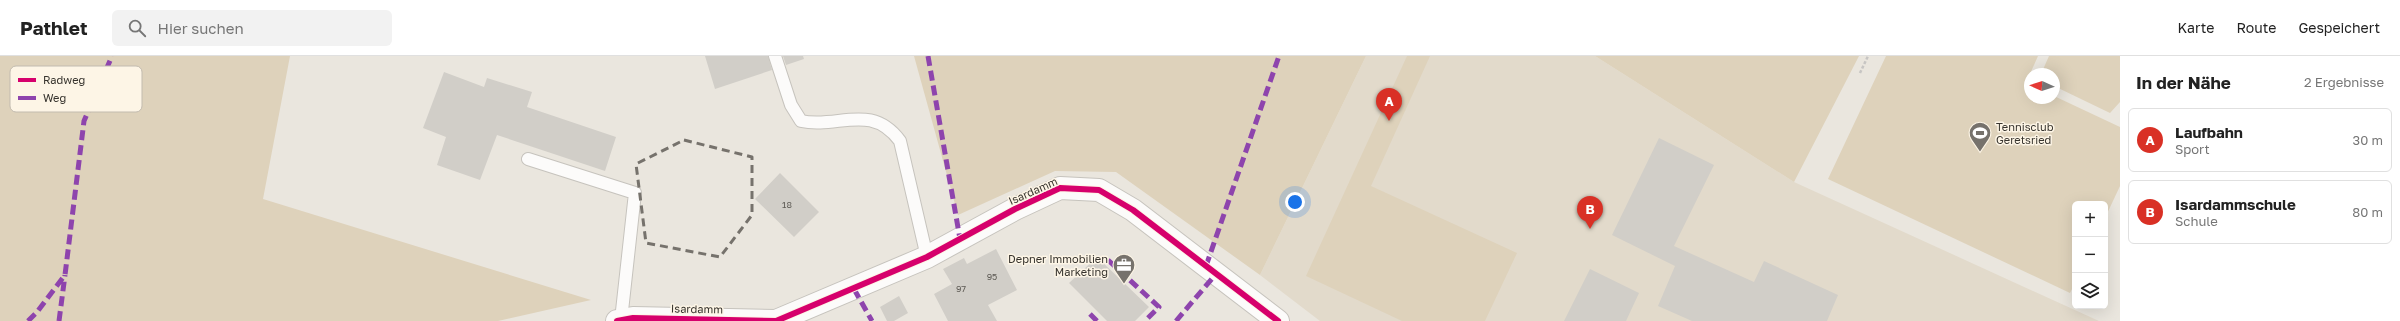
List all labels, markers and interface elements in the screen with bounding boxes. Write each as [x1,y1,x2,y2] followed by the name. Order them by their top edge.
[112,10,392,46] search box
[20,16,88,39] text: Pathlet
[126,17,148,39] icon: search
[158,19,244,37] text: Hier suchen
[2178,19,2214,36] text: Karte
[2236,19,2276,36] text: Route
[2298,19,2380,36] text: Gespeichert
[10,66,142,112] legend
[2024,68,2060,104] north arrow
[2136,72,2231,93] text: In der Nähe
[43,73,85,86] text: Radweg
[2304,74,2384,90] text: 2 Ergebnisse
[1376,88,1402,121] pin: A
[43,91,66,104] text: Weg
[1967,120,1993,153] sports icon: Tennisclub Geretsried
[1996,120,2054,146] place label: Tennisclub Geretsried
[2175,123,2243,141] text: Laufbahn
[2145,132,2155,148] text: A
[2353,132,2383,148] text: 30 m
[2175,141,2210,157] text: Sport
[1006,174,1059,207] street label: Isardamm
[1285,192,1305,212] your location
[2175,195,2296,213] text: Isardammschule
[1577,196,1603,229] pin: B
[782,199,792,210] house number: 18
[2072,201,2108,309] map controls
[2072,201,2108,237] button: +
[2145,204,2155,220] text: B
[2352,204,2383,220] text: 80 m
[2175,213,2218,229] text: Schule
[2072,237,2108,273] button: −
[1008,252,1108,278] place label: Depner Immobilien Marketing
[1111,252,1137,285] office icon: Depner Immobilien Marketing
[987,271,997,282] house number: 95
[2072,273,2108,309] button: layers
[956,283,966,294] house number: 97
[671,302,723,315] street label: Isardamm

